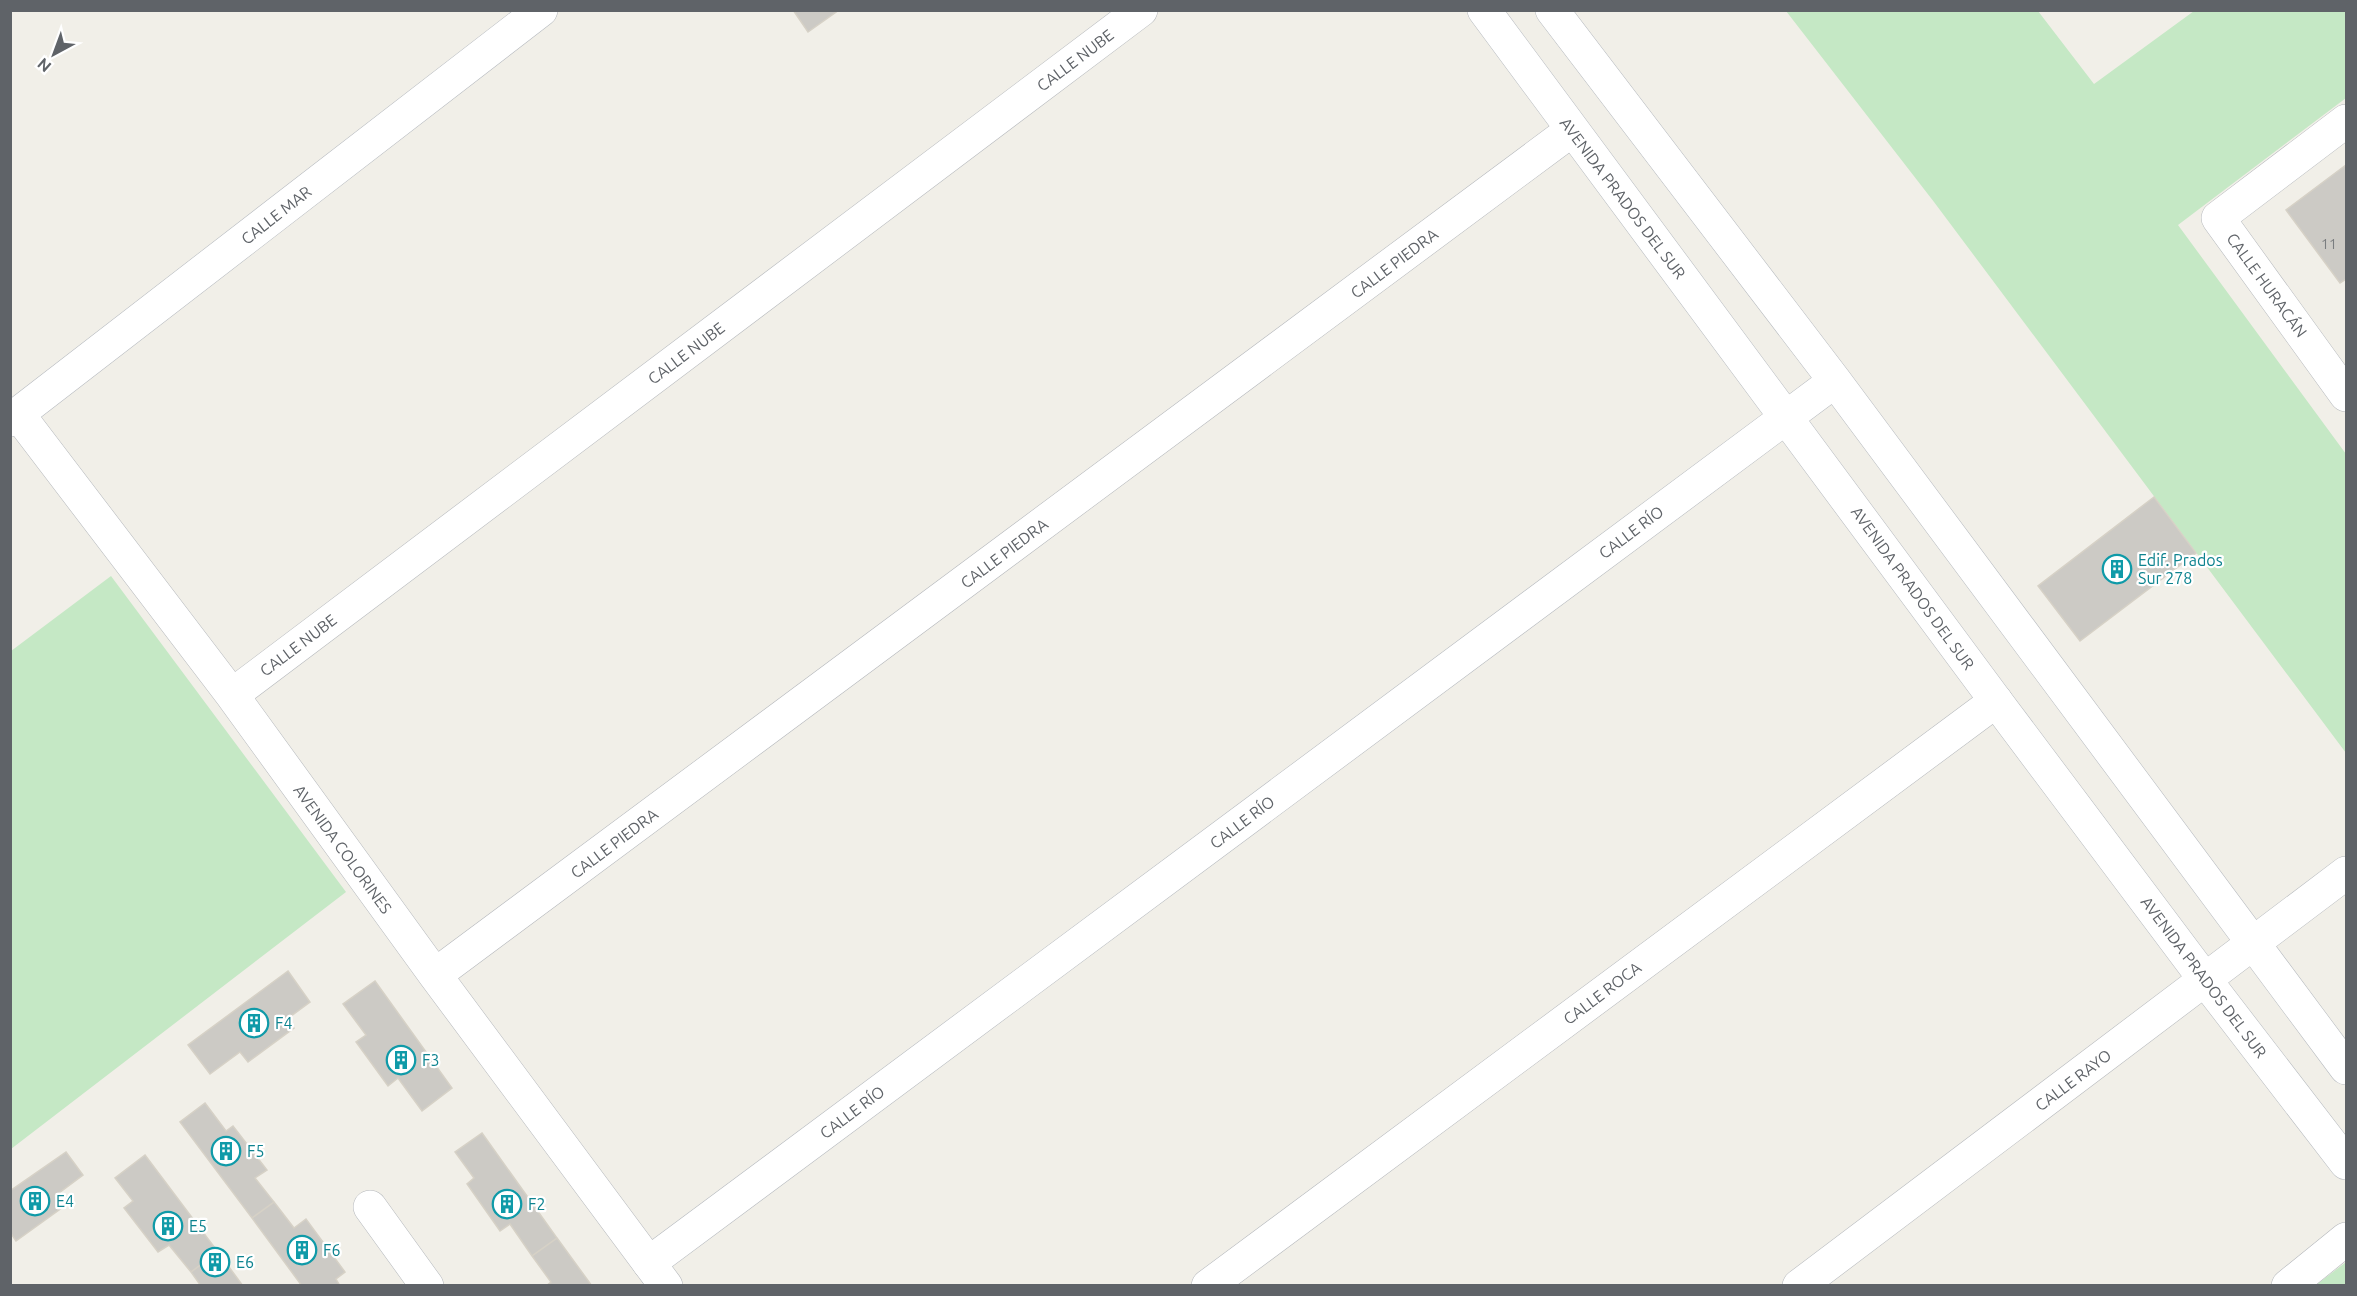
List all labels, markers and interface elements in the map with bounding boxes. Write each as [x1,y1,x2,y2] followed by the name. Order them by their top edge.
[24,24,84,84] north arrow
[1033,25,1117,95] street label: CALLE NUBE
[34,55,55,76] text: N
[1557,114,1689,282] street label: AVENIDA PRADOS DEL SUR
[237,182,315,248] street label: CALLE MAR
[1347,224,1442,302] street label: CALLE PIEDRA
[2223,228,2312,341] street label: CALLE HURACÁN
[2321,236,2337,252] house number: 11
[644,318,728,388] street label: CALLE NUBE
[1594,500,1667,562] street label: CALLE RÍO
[1848,503,1978,673] street label: AVENIDA PRADOS DEL SUR
[957,514,1052,592] street label: CALLE PIEDRA
[2138,551,2223,587] place label: Edif. Prados Sur 278
[2101,553,2133,585] building icon: Edif. Prados Sur 278
[256,610,340,680] street label: CALLE NUBE
[290,781,396,917] street label: AVENIDA COLORINES
[1205,790,1278,852] street label: CALLE RÍO
[567,804,662,882] street label: CALLE PIEDRA
[2138,893,2270,1061] street label: AVENIDA PRADOS DEL SUR
[1560,958,1645,1028] street label: CALLE ROCA
[238,1007,270,1039] building icon: F4
[275,1014,292,1032] place label: F4
[385,1044,417,1076] building icon: F3
[2031,1046,2115,1114] street label: CALLE RAYO
[422,1051,439,1069] place label: F3
[815,1080,888,1142] street label: CALLE RÍO
[210,1135,242,1167] building icon: F5
[247,1142,264,1160] place label: F5
[19,1185,51,1217] building icon: E4
[491,1188,523,1220] building icon: F2
[56,1192,74,1210] place label: E4
[528,1195,545,1213] place label: F2
[152,1210,184,1242] building icon: E5
[189,1217,207,1235] place label: E5
[286,1234,318,1266] building icon: F6
[323,1241,340,1259] place label: F6
[199,1246,231,1278] building icon: E6
[236,1253,254,1271] place label: E6

